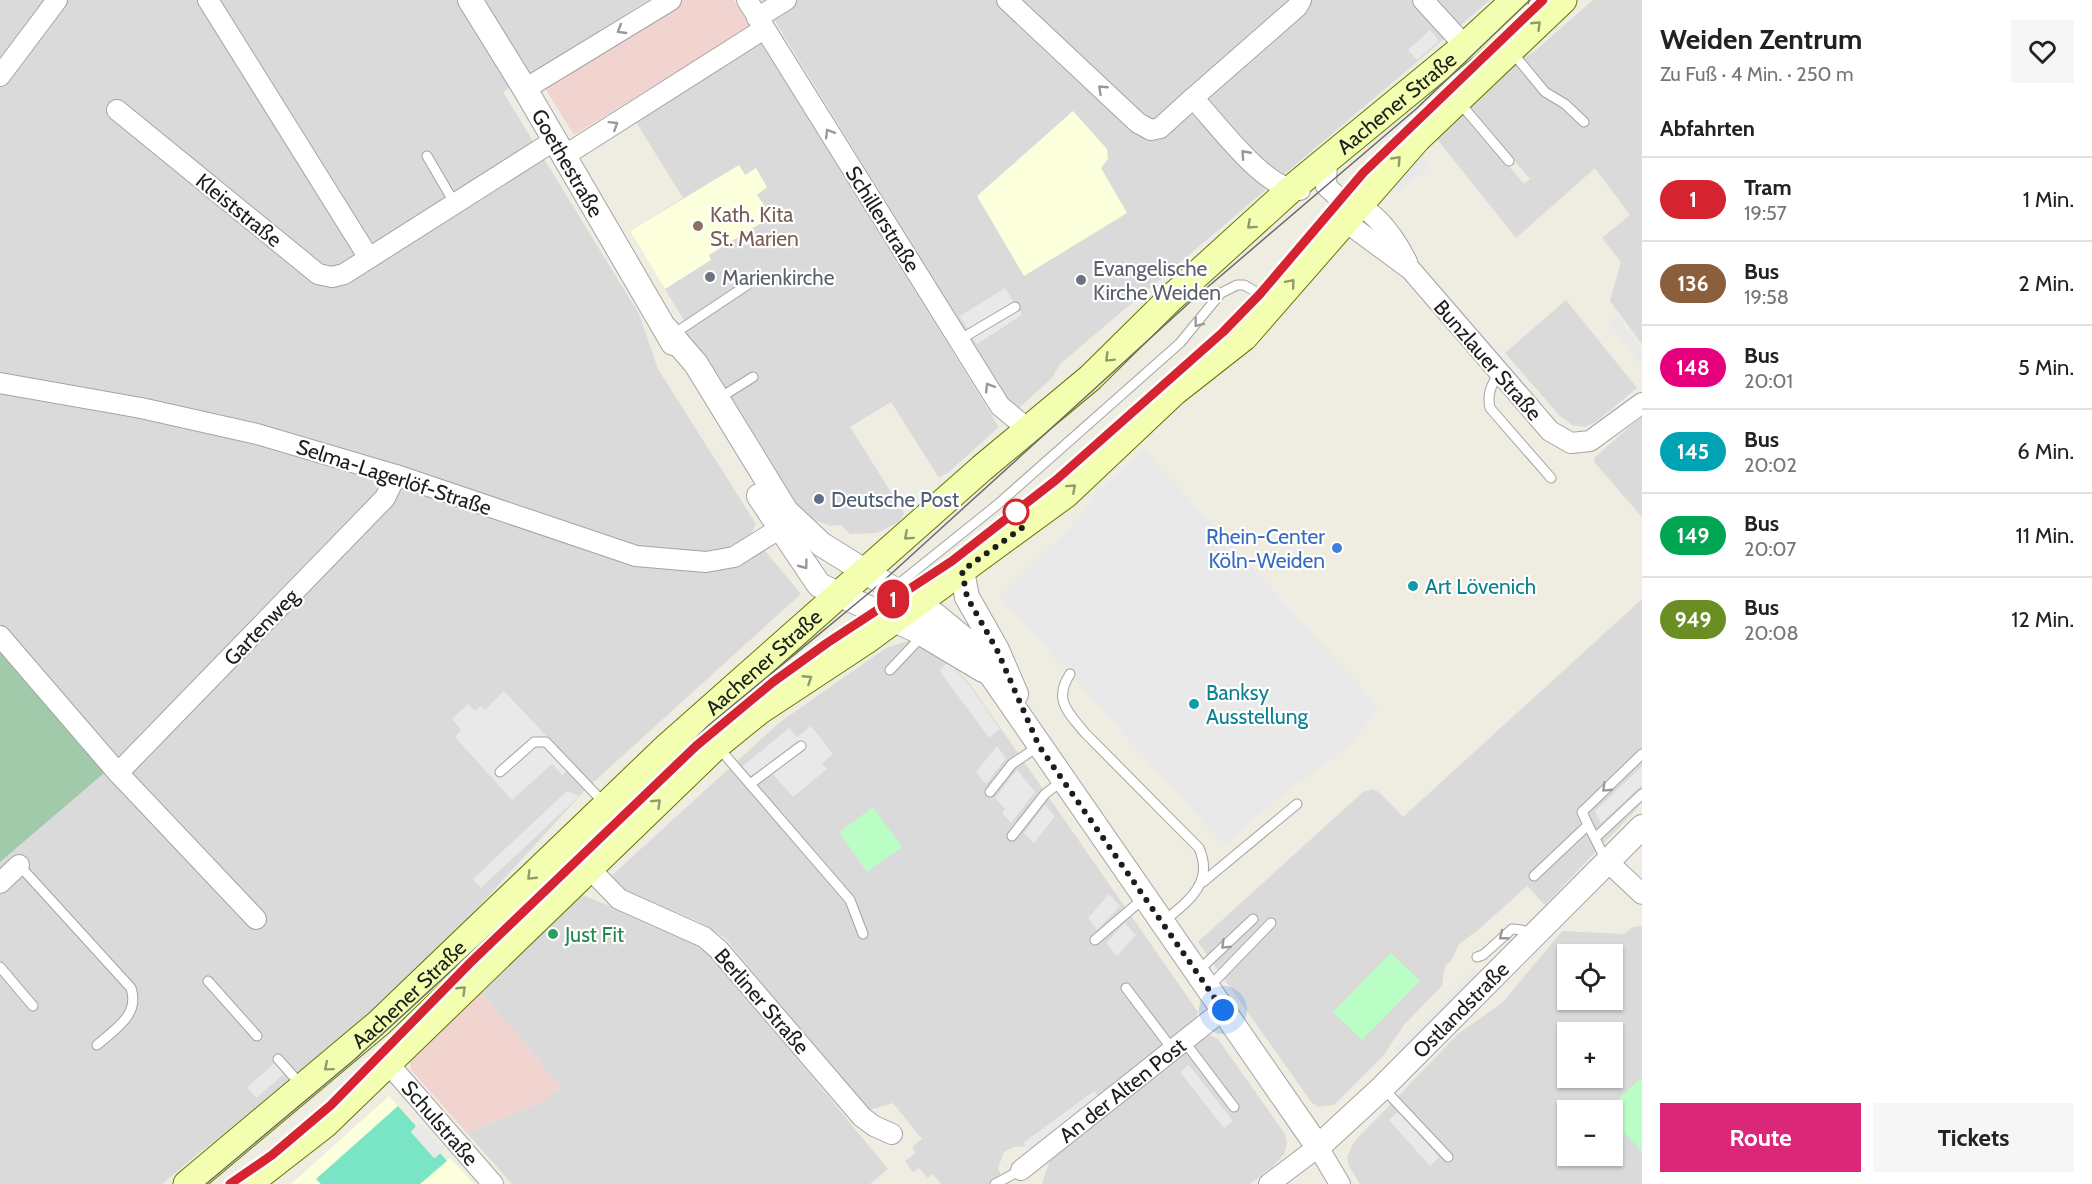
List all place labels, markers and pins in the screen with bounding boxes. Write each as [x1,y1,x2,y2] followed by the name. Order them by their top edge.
[710,202,799,251] place label: Kath. Kita St. Marien
[691,219,705,233] marker: Kath. Kita St. Marien
[1093,256,1221,305] place label: Evangelische Kirche Weiden
[722,265,835,290] place label: Marienkirche
[703,270,717,284] marker: Marienkirche
[1074,273,1088,287] marker: Evangelische Kirche Weiden
[831,487,959,512] place label: Deutsche Post
[812,492,826,506] marker: Deutsche Post
[1003,499,1029,525] unlabelled marker
[1206,524,1325,573] place label: Rhein-Center Köln-Weiden
[1330,541,1344,555] marker: Rhein-Center Köln-Weiden
[1425,574,1536,599] place label: Art Lövenich
[1406,579,1420,593] marker: Art Lövenich
[1206,680,1308,729] place label: Banksy Ausstellung
[1187,697,1201,711] marker: Banksy Ausstellung
[564,922,624,947] place label: Just Fit
[546,927,560,941] marker: Just Fit

